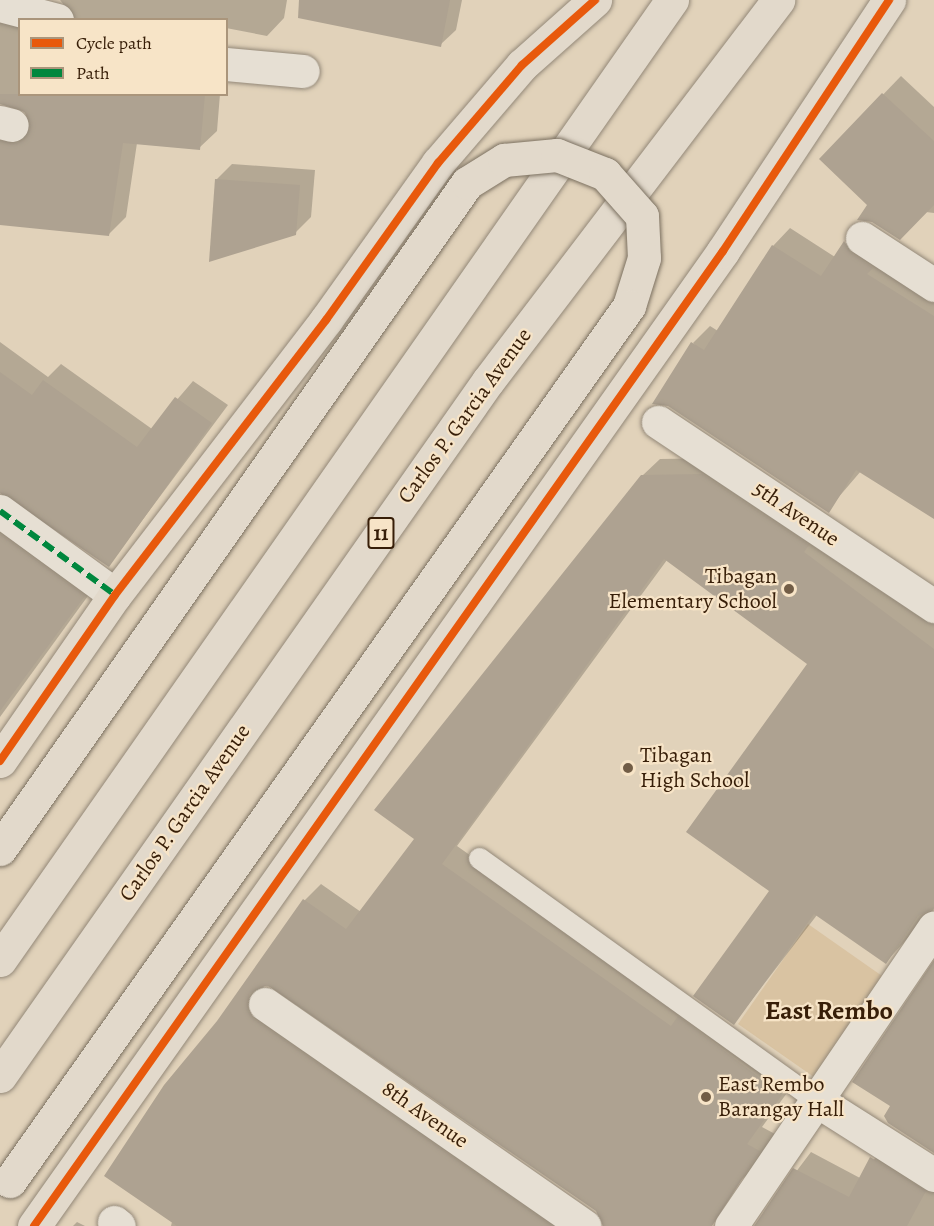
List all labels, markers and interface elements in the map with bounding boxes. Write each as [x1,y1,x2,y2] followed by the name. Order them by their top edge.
[18,18,228,96] legend
[76,31,152,55] text: Cycle path
[76,61,110,85] text: Path
[392,323,538,509] street label: Carlos P. Garcia Avenue
[748,476,844,552] street label: 5th Avenue
[366,515,396,551] road number: 11
[609,563,777,614] place label: Tibagan Elementary School
[782,582,796,596] marker: Tibagan Elementary School
[114,719,256,907] street label: Carlos P. Garcia Avenue
[640,742,749,794] place label: Tibagan High School
[621,761,635,775] marker: Tibagan High School
[765,995,893,1027] district label: East Rembo
[718,1071,844,1122] place label: East Rembo Barangay Hall
[377,1076,473,1154] street label: 8th Avenue
[699,1090,713,1104] marker: East Rembo Barangay Hall

